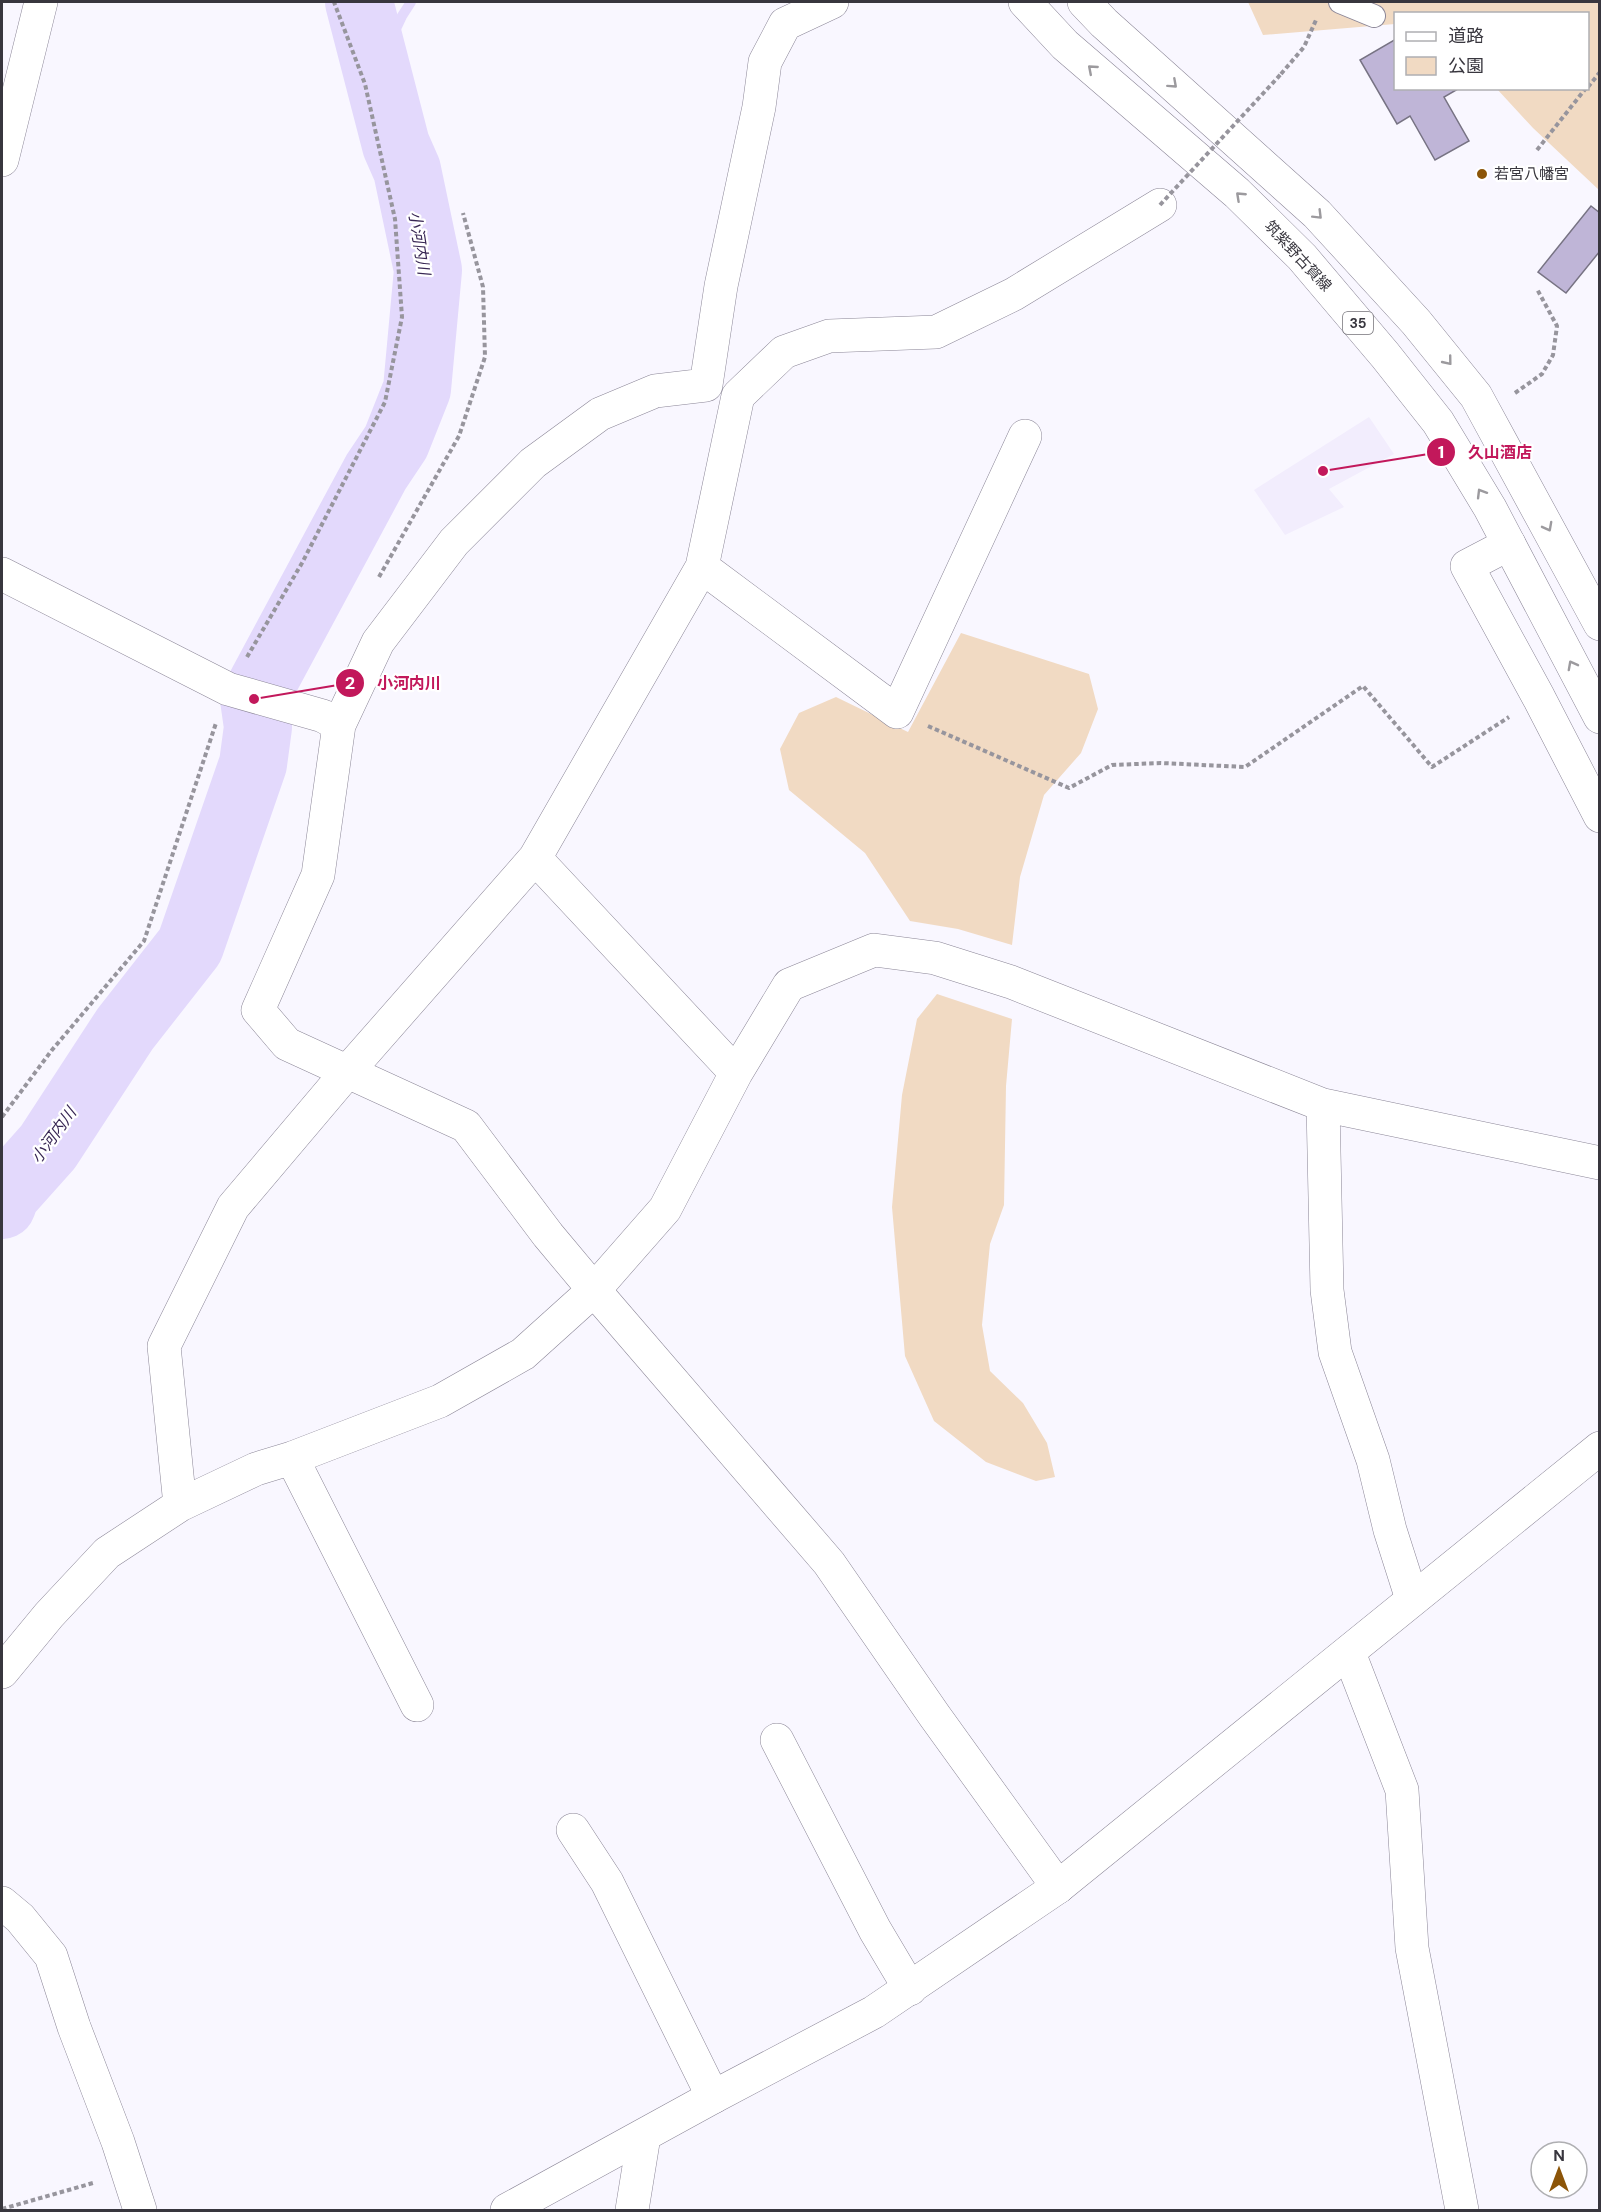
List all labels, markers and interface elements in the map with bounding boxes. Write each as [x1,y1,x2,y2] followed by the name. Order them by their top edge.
[1394,12,1589,90] legend
[1448,24,1484,48] text: 道路
[1448,54,1484,78] text: 公園
[1088,65,1099,76] one-way arrow
[1166,77,1177,88] one-way arrow
[1494,164,1569,184] place label: 若宮八幡宮
[1475,167,1489,181] marker: 若宮八幡宮
[1236,192,1247,203] one-way arrow
[1310,208,1321,219] one-way arrow
[404,210,435,278] water label: 小河内川
[1260,216,1336,296] street label: 筑紫野古賀線
[1343,312,1373,334] road number: 35
[1440,354,1451,365] one-way arrow
[1426,435,1544,469] callout: 久山酒店
[1438,440,1444,464] text: 1
[1468,442,1532,463] text: 久山酒店
[1476,489,1488,499] one-way arrow
[1541,521,1552,532] one-way arrow
[1568,661,1579,672] one-way arrow
[335,666,453,700] callout: 小河内川
[345,671,355,695] text: 2
[377,673,441,694] text: 小河内川
[26,1102,82,1167] water label: 小河内川
[1529,2140,1589,2200] north arrow
[1553,2145,1565,2166] text: N

